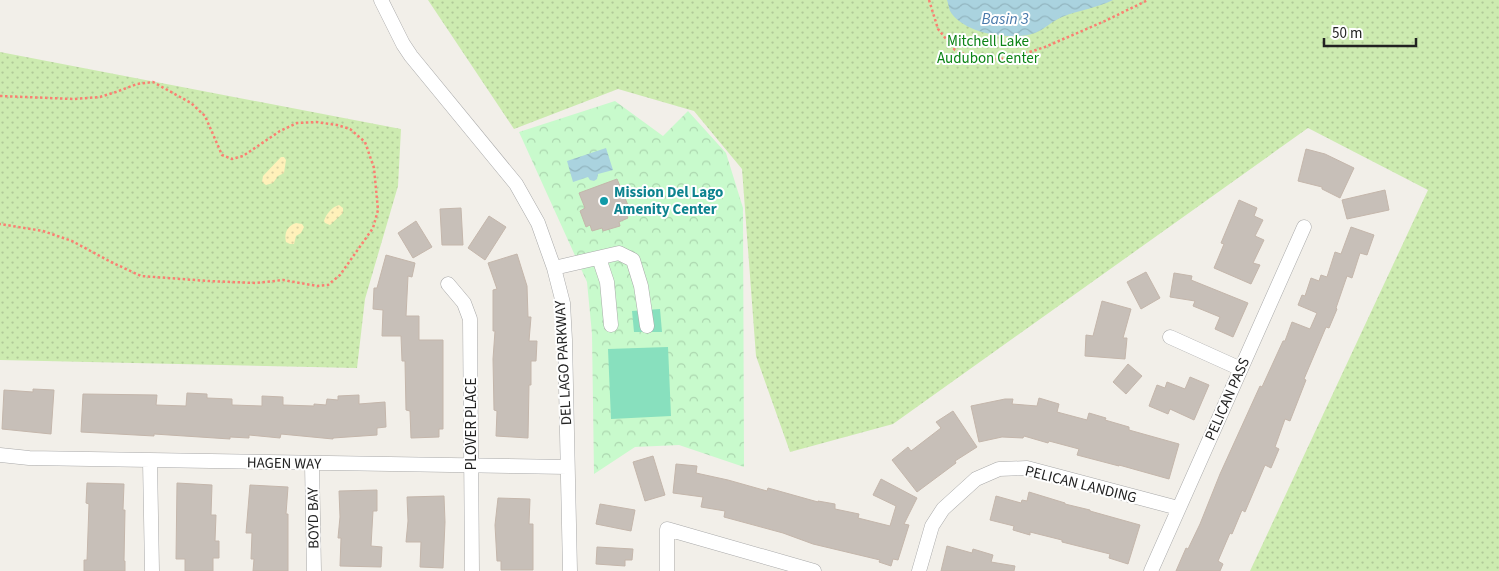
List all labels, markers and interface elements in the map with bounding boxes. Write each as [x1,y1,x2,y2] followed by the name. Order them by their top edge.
[981,8,1029,30] water label: Basin 3
[1324,15,1416,47] scale bar
[1332,23,1362,44] text: 50 m
[937,31,1040,69] park label: Mitchell Lake Audubon Center
[613,182,723,220] place label: Mission Del Lago Amenity Center
[598,195,610,207] marker: Mission Del Lago Amenity Center
[550,299,577,426] street label: DEL LAGO PARKWAY
[1200,354,1255,444] street label: PELICAN PASS
[461,378,482,470] street label: PLOVER PLACE
[247,452,322,475] street label: HAGEN WAY
[1023,460,1139,509] street label: PELICAN LANDING
[302,486,325,549] street label: BOYD BAY

